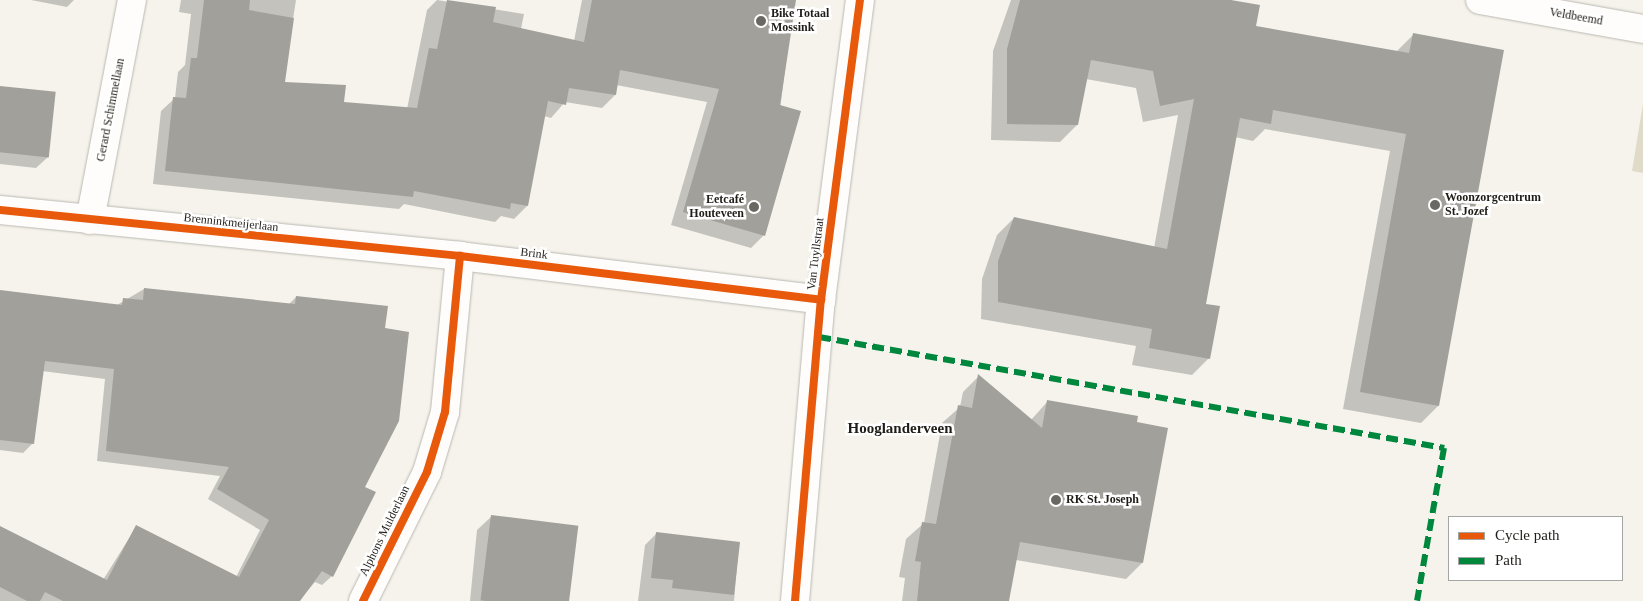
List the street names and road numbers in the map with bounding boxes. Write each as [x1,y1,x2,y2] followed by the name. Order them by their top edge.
[1548,5,1604,29] street label: Veldbeemd
[94,57,128,163] street label: Gerard Schimmellaan
[183,211,279,235] street label: Brenninkmeijerlaan
[804,217,828,291] street label: Van Tuyllstraat
[520,245,548,263] street label: Brink
[357,483,413,579] street label: Alphons Mulderlaan

